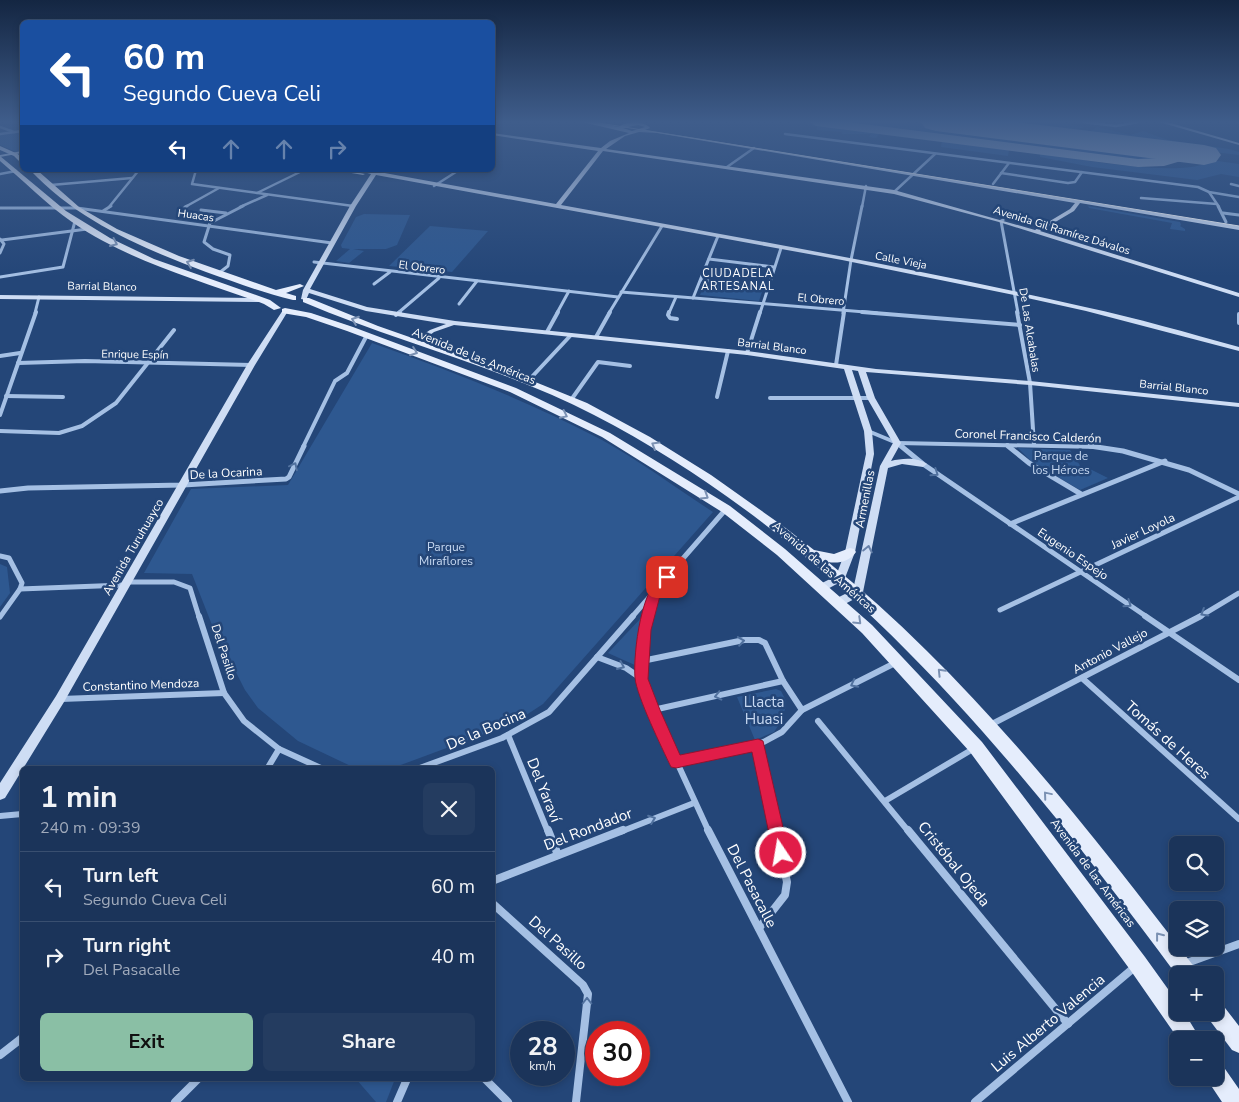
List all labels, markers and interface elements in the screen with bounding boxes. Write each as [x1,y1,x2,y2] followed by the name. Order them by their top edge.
[123,34,205,81] text: 60 m
[40,40,105,105] icon: left
[123,79,321,109] text: Segundo Cueva Celi
[164,135,192,163] icon: left
[217,135,245,163] icon: ahead
[270,135,298,163] icon: ahead
[323,135,351,163] icon: right
[992,202,1132,258] street label: Avenida Gil Ramírez Dávalos
[177,206,215,225] street label: Huacas
[109,237,118,247] one-way arrow
[874,248,928,273] street label: Calle Vieja
[398,257,446,278] street label: El Obrero
[186,259,195,269] one-way arrow
[701,266,775,294] district label: CIUDADELA ARTESANAL
[67,278,137,295] street label: Barrial Blanco
[1015,287,1044,373] street label: De Las Alcabalas
[797,290,845,309] street label: El Obrero
[351,316,360,326] one-way arrow
[410,324,539,388] street label: Avenida de las Américas
[737,335,807,358] street label: Barrial Blanco
[101,346,169,363] street label: Enrique Espín
[410,346,418,356] one-way arrow
[1139,376,1209,399] street label: Barrial Blanco
[559,408,568,419] one-way arrow
[954,425,1102,447] street label: Coronel Francisco Calderón
[652,441,661,451] one-way arrow
[1032,448,1090,478] park label: Parque de los Héroes
[288,462,298,471] one-way arrow
[189,463,263,483] street label: De la Ocarina
[930,467,939,476] one-way arrow
[852,469,878,529] street label: Armenillas
[700,489,709,499] one-way arrow
[99,495,167,598] street label: Avenida Turuhuayco
[1108,509,1177,553] street label: Javier Loyola
[769,518,879,617] street label: Avenida de las Américas
[1035,524,1112,584] street label: Eugenio Espejo
[419,539,473,569] park label: Parque Miraflores
[862,544,872,553] one-way arrow
[646,556,688,598] pin
[653,563,681,591] icon: arrive
[1122,597,1131,607] one-way arrow
[1201,607,1210,617] one-way arrow
[852,615,861,624] one-way arrow
[207,622,241,682] street label: Del Pasillo
[1070,624,1151,677] street label: Antonio Vallejo
[736,636,745,646] one-way arrow
[615,660,624,670] one-way arrow
[938,669,947,678] one-way arrow
[82,675,200,695] street label: Constantino Mendoza
[850,677,859,688] one-way arrow
[713,690,722,701] one-way arrow
[744,692,784,729] park label: Llacta Huasi
[1121,696,1215,784] street label: Tomás de Heres
[443,703,529,755] street label: De la Bocina
[522,755,566,826] street label: Del Yaraví
[40,777,118,818] text: 1 min
[423,783,475,835] button: close
[1044,791,1053,800] one-way arrow
[541,803,636,855] street label: Del Rondador
[647,815,656,825] one-way arrow
[1047,815,1139,931] street label: Avenida de las Américas
[40,817,141,839] text: 240 m · 09:39
[913,817,995,911] street label: Cristóbal Ojeda
[754,826,806,878] position arrow
[1169,836,1224,1086] map controls
[1169,836,1224,891] button: search
[722,841,782,931] street label: Del Pasacalle
[83,863,158,889] text: Turn left
[40,873,68,901] icon: left
[431,874,475,900] text: 60 m
[83,889,227,911] text: Segundo Cueva Celi
[1169,901,1224,956] button: layers
[524,911,592,975] street label: Del Pasillo
[83,933,170,959] text: Turn right
[1156,933,1164,942] one-way arrow
[40,943,68,971] icon: right
[431,944,475,970] text: 40 m
[83,959,180,981] text: Del Pasacalle
[1169,966,1224,1021] button: +
[987,969,1109,1077] street label: Luis Alberto Valencia
[582,997,592,1005] one-way arrow
[40,1013,253,1071] button: Exit
[263,1013,475,1071] button: Share
[585,1021,650,1086] speed limit sign: 30
[527,1030,558,1064] text: 28
[1169,1031,1224,1086] button: −
[529,1058,556,1074] text: km/h

